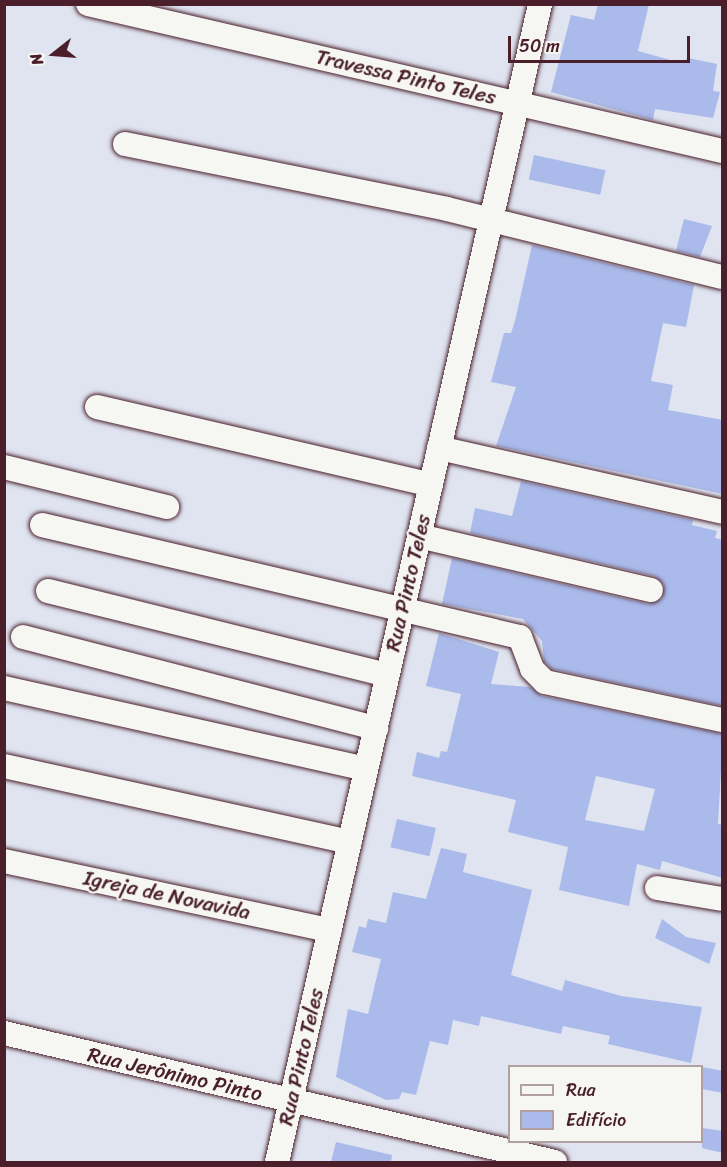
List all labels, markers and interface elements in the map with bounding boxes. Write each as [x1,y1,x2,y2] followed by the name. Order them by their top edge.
[24,24,84,84] north arrow
[511,24,692,62] scale bar
[519,30,560,62] text: 50 m
[313,44,499,110] street label: Travessa Pinto Teles
[21,50,52,69] text: N
[380,511,436,655] street label: Rua Pinto Teles
[81,865,253,925] street label: Igreja de Novavida
[273,985,329,1129] street label: Rua Pinto Teles
[85,1042,265,1106] street label: Rua Jerônimo Pinto
[508,1065,703,1143] legend
[566,1074,596,1106] text: Rua
[566,1104,626,1136] text: Edifício

